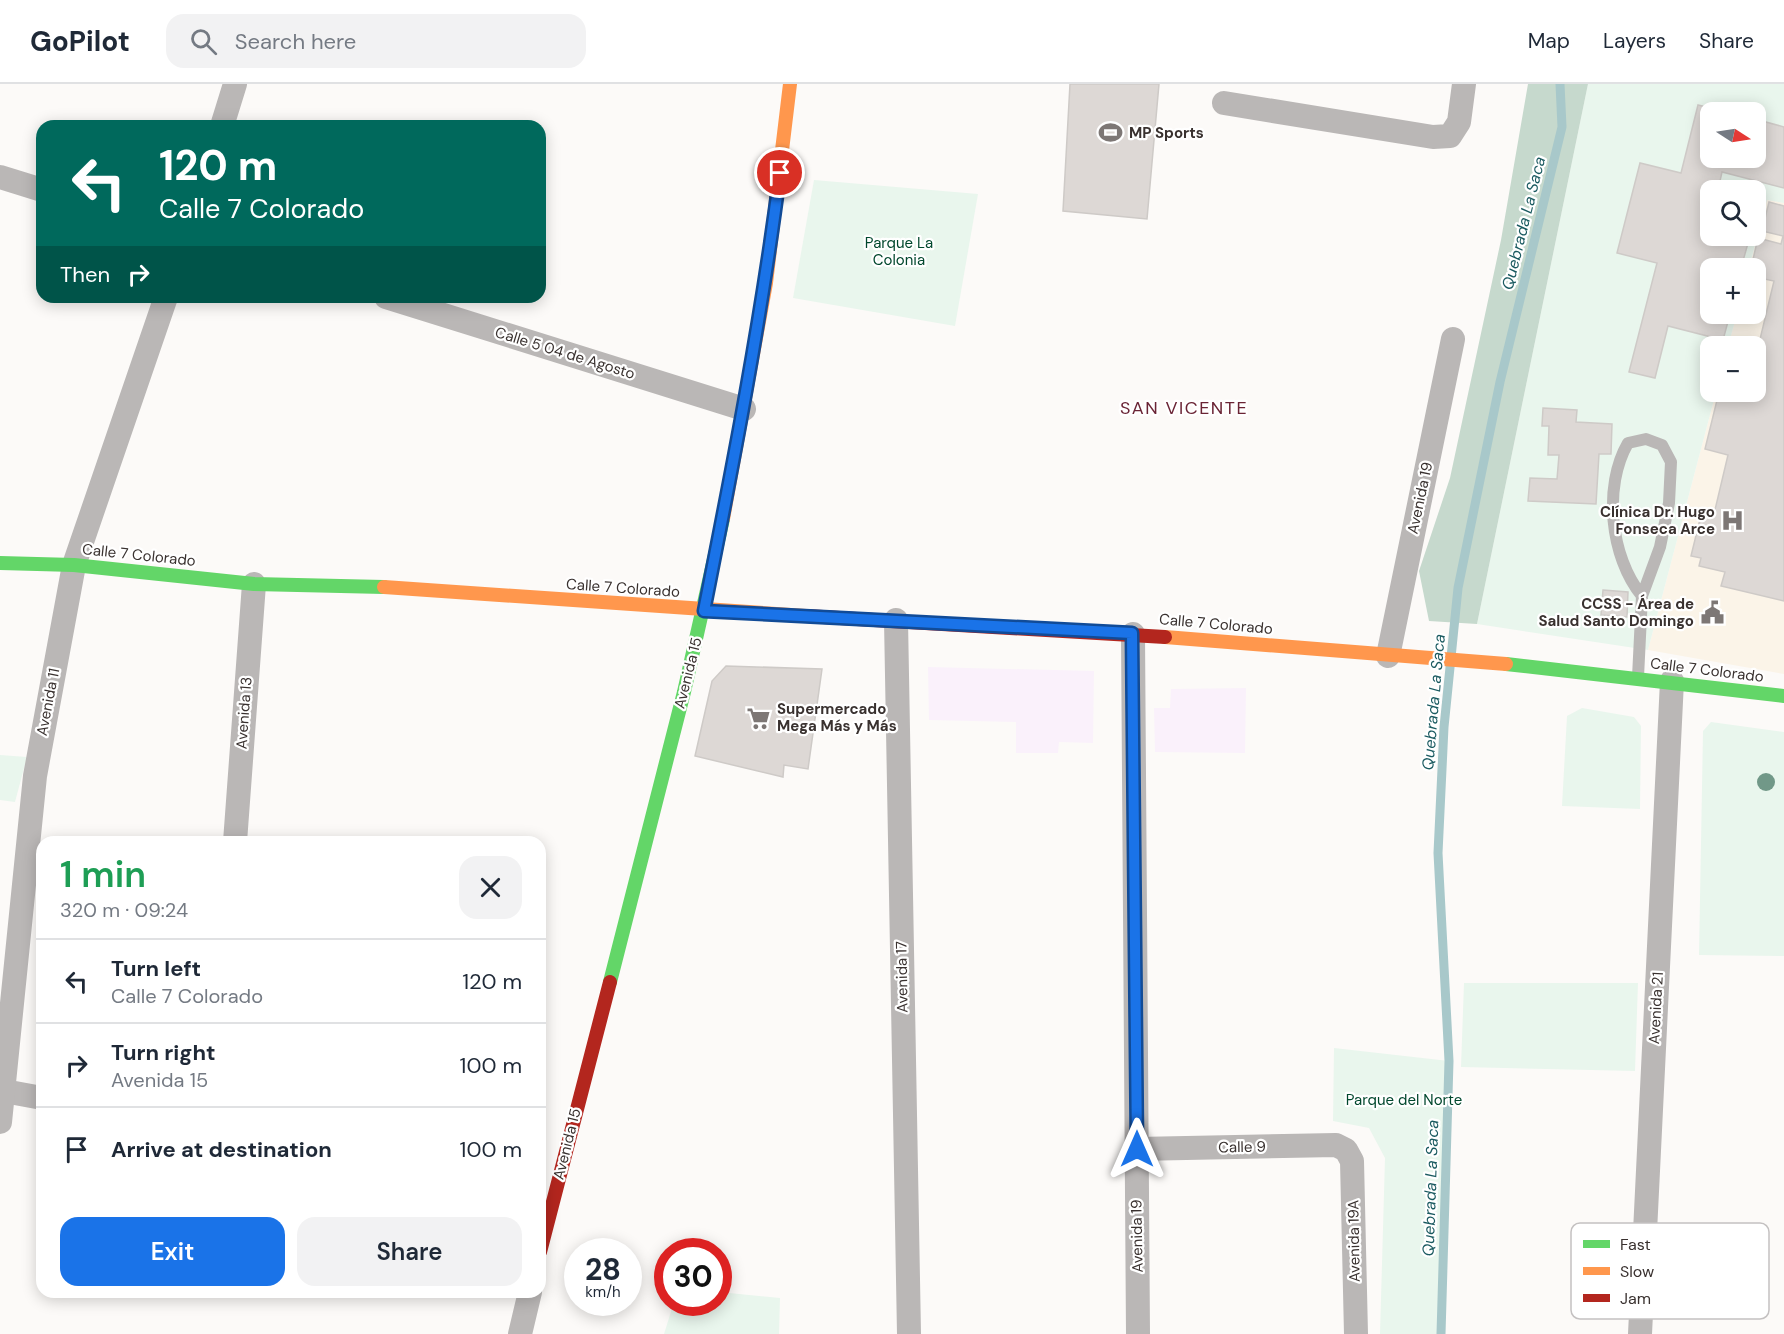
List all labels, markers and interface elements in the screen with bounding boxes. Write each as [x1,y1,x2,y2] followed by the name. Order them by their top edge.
[166,14,586,68] search box
[30,23,130,60] text: GoPilot
[187,25,220,58] icon: search
[235,27,356,56] text: Search here
[1528,27,1570,55] text: Map
[1603,27,1666,55] text: Layers
[1699,27,1754,55] text: Share
[1700,102,1766,168] north arrow
[1700,102,1766,402] map controls
[1098,120,1124,146] sports icon: MP Sports
[1129,123,1204,143] place label: MP Sports
[159,138,277,193] text: 120 m
[60,144,138,222] icon: left
[754,147,805,198] pin
[1497,154,1550,292] water label: Quebrada La Saca
[763,156,796,189] icon: arrive
[1700,180,1766,246] button: search
[159,191,364,226] text: Calle 7 Colorado
[865,233,933,270] park label: Parque La Colonia
[122,258,155,291] icon: right
[1700,258,1766,324] button: +
[60,260,110,289] text: Then
[493,322,637,384] street label: Calle 5 04 de Agosto
[1700,336,1766,402] button: −
[1120,396,1248,420] district label: SAN VICENTE
[1403,460,1437,536] street label: Avenida 19
[1600,502,1715,539] place label: Clínica Dr. Hugo Fonseca Arce
[1720,508,1746,534] hospital icon: Clínica Dr. Hugo Fonseca Arce
[81,539,197,571] street label: Calle 7 Colorado
[565,574,681,602] street label: Calle 7 Colorado
[1538,594,1694,631] place label: CCSS - Área de Salud Santo Domingo
[1699,600,1725,626] public building icon: CCSS - Área de Salud Santo Domingo
[1158,609,1274,639] street label: Calle 7 Colorado
[1417,633,1450,771] water label: Quebrada La Saca
[669,635,707,711] street label: Avenida 15
[1649,653,1765,687] street label: Calle 7 Colorado
[32,667,64,737] street label: Avenida 11
[231,676,257,750] street label: Avenida 13
[777,699,897,736] place label: Supermercado Mega Más y Más
[746,705,772,731] supermarket icon: Supermercado Mega Más y Más
[60,851,146,898] text: 1 min
[459,856,522,919] button: close
[60,897,188,923] text: 320 m · 09:24
[891,941,913,1013] street label: Avenida 17
[111,954,201,983] text: Turn left
[60,965,93,998] icon: left
[462,967,522,996] text: 120 m
[1644,971,1668,1045] street label: Avenida 21
[111,983,263,1009] text: Calle 7 Colorado
[111,1038,216,1067] text: Turn right
[60,1049,93,1082] icon: right
[460,1051,522,1080] text: 100 m
[111,1067,208,1093] text: Avenida 15
[1346,1090,1462,1110] park label: Parque del Norte
[548,1106,586,1182] street label: Avenida 15
[1105,1117,1169,1181] position arrow
[1418,1119,1443,1257] water label: Quebrada La Saca
[60,1133,93,1166] icon: arrive
[111,1135,332,1164] text: Arrive at destination
[460,1135,522,1164] text: 100 m
[1218,1137,1266,1157] street label: Calle 9
[1126,1199,1148,1273] street label: Avenida 19
[1343,1200,1365,1282] street label: Avenida 19A
[60,1217,285,1286] button: Exit
[297,1217,522,1286] button: Share
[1571,1223,1769,1319] legend
[1620,1234,1651,1255] text: Fast
[654,1238,732,1316] speed limit sign: 30
[585,1250,621,1289] text: 28
[1620,1261,1654,1282] text: Slow
[585,1282,621,1302] text: km/h
[1620,1288,1651,1309] text: Jam

